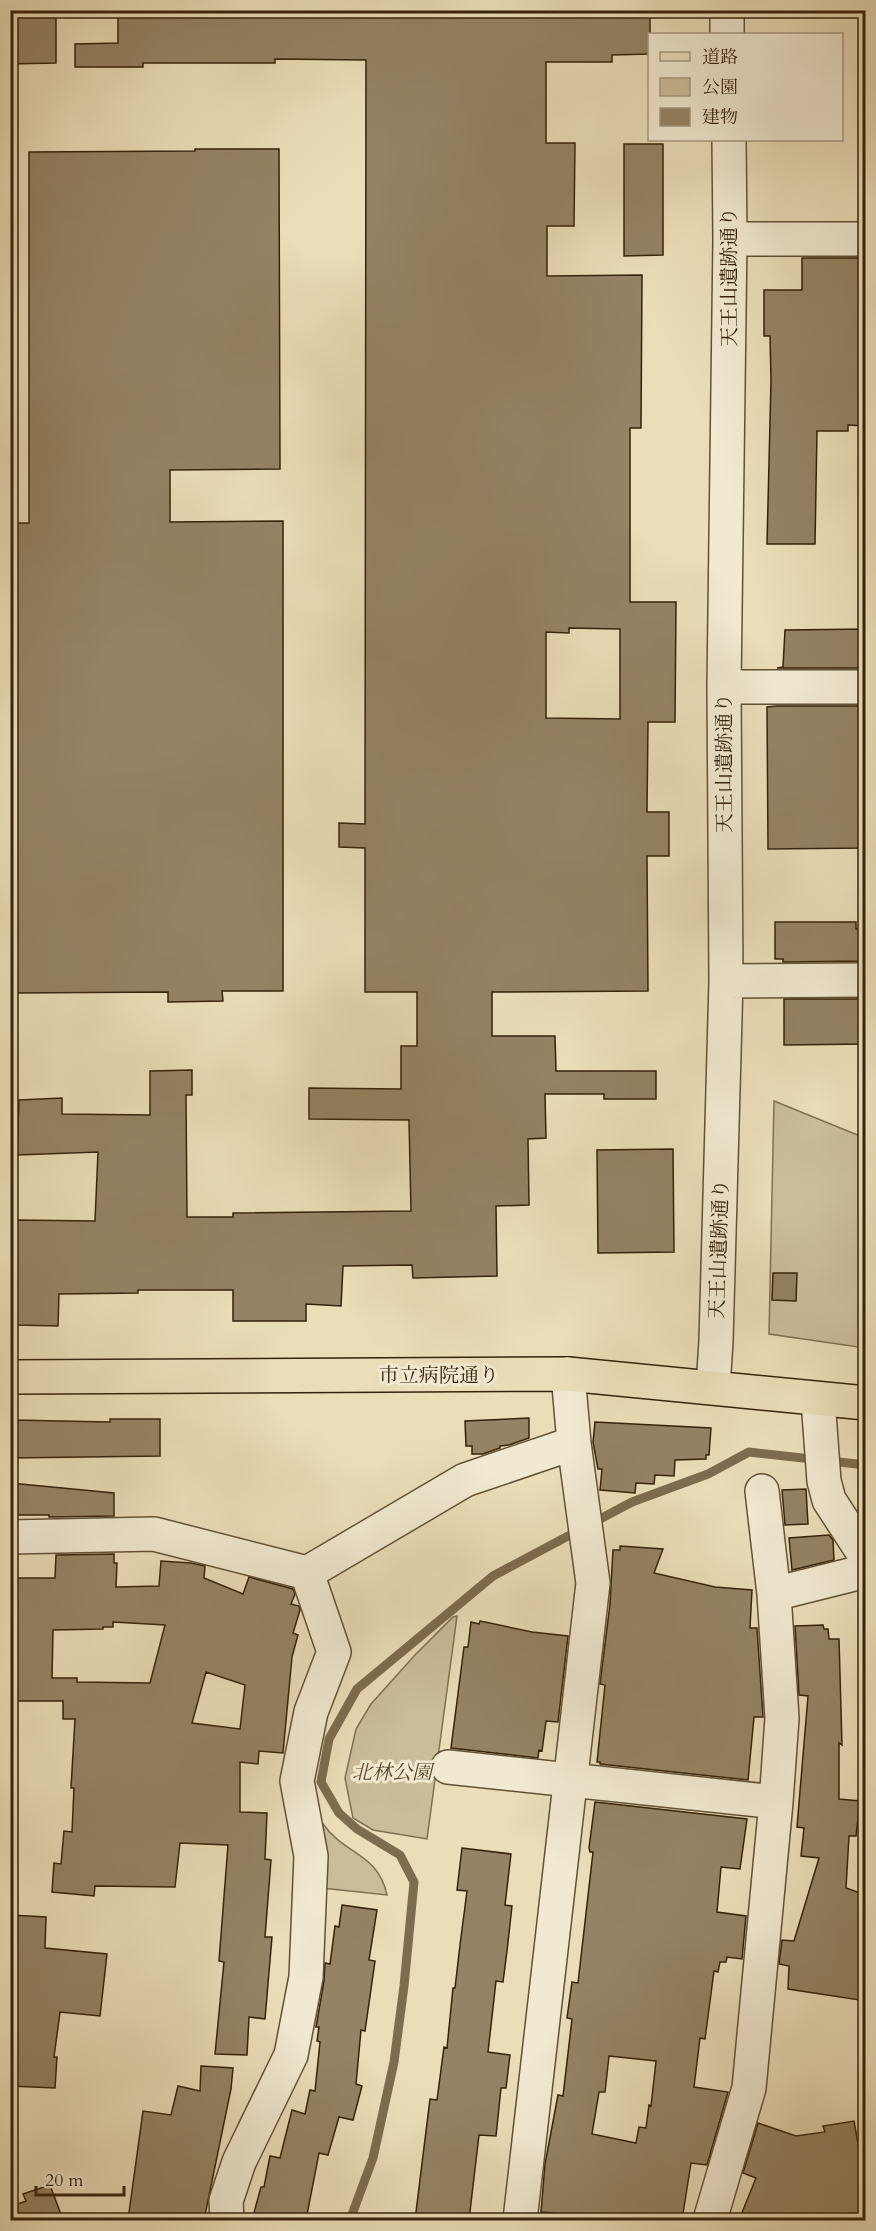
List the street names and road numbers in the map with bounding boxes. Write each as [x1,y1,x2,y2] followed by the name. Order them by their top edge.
[716,207,743,347] street label: 天王山遺跡通り
[711,693,738,833] street label: 天王山遺跡通り
[703,1179,735,1319] street label: 天王山遺跡通り
[379,1362,499,1389] street label: 市立病院通り

